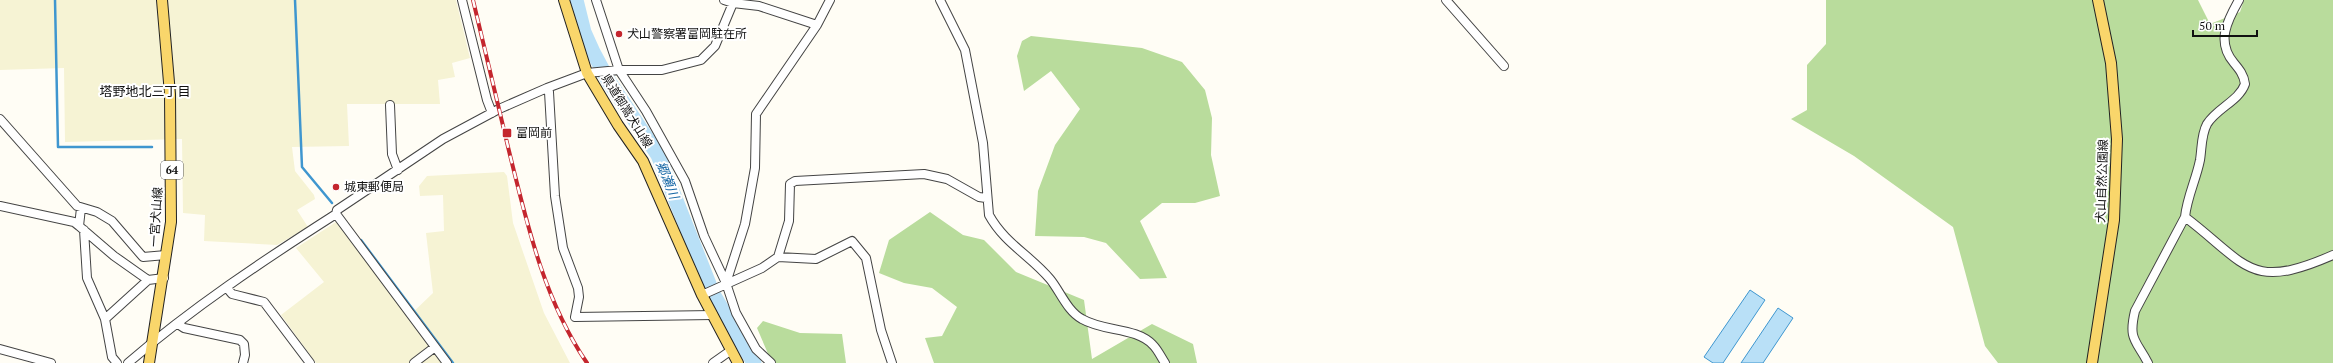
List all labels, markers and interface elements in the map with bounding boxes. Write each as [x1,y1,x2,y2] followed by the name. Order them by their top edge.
[2193,12,2257,38] scale bar
[2199,18,2226,33] text: 50 m
[627,26,747,41] place label: 犬山警察署富岡駐在所
[614,29,624,39] marker: 犬山警察署富岡駐在所
[599,71,656,150] street label: 県道御嵩犬山線
[99,82,191,100] district label: 塔野地北三丁目
[516,125,552,140] place label: 富岡前
[501,127,513,139] marker: 富岡前
[2093,139,2110,223] street label: 犬山自然公園線
[652,159,684,203] water label: 郷瀬川
[161,161,183,179] road number: 64
[344,179,404,194] place label: 城東郵便局
[331,182,341,192] marker: 城東郵便局
[146,187,165,247] street label: 一宮犬山線

